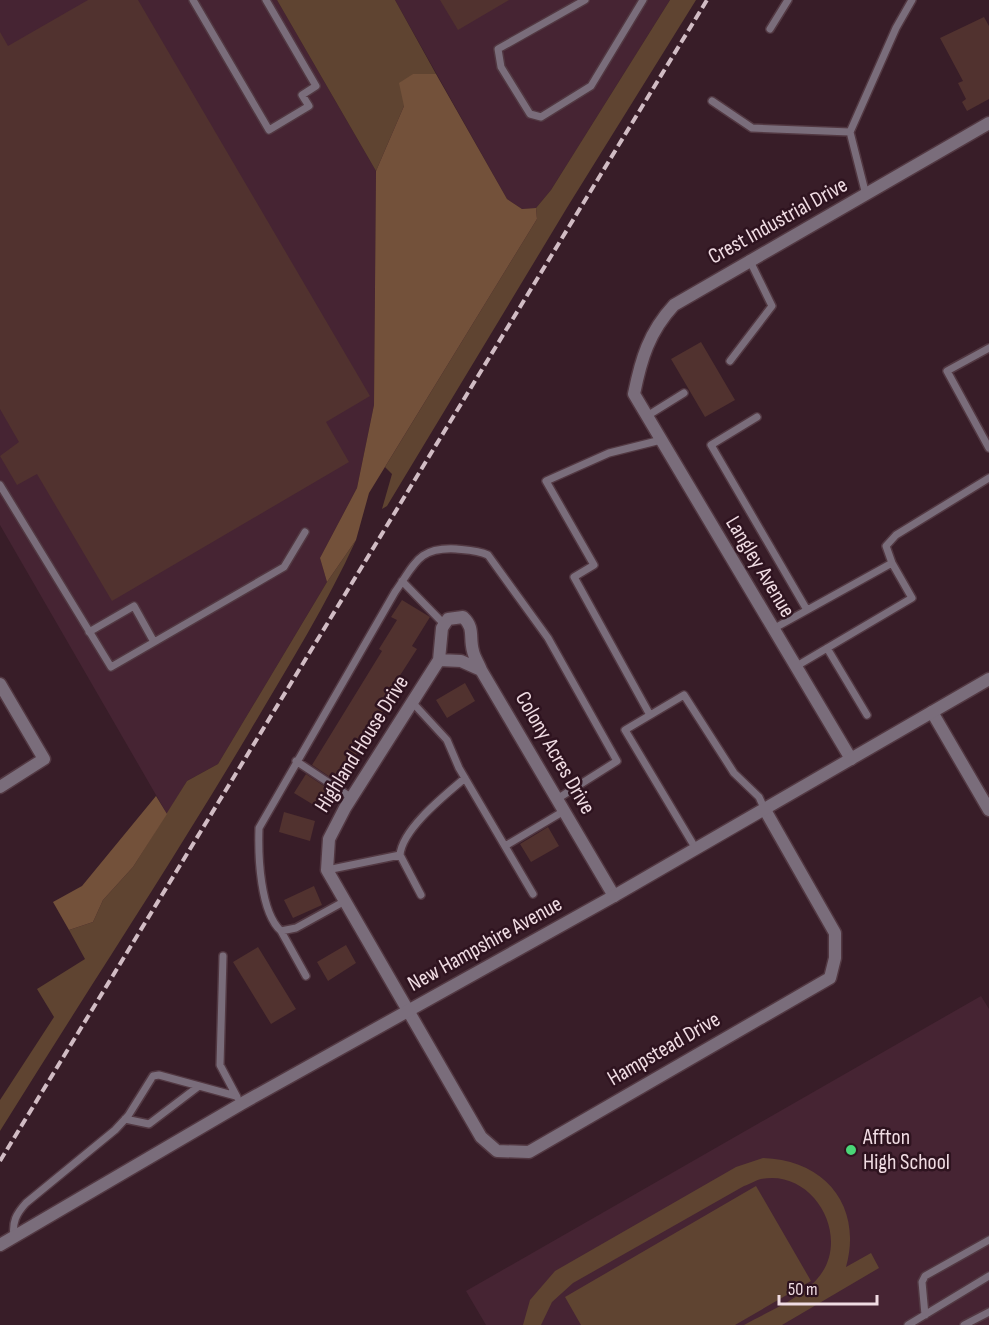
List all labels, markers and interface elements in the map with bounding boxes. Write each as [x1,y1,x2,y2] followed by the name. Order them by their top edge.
[704,172,852,270] street label: Crest Industrial Drive
[719,511,801,623] street label: Langley Avenue
[309,671,415,817] street label: Highland House Drive
[509,687,601,819] street label: Colony Acres Drive
[403,890,567,998] street label: New Hampshire Avenue
[603,1006,725,1092] street label: Hampstead Drive
[862,1124,950,1176] place label: Affton High School
[844,1143,858,1157] marker: Affton High School
[779,1268,876,1306] scale bar
[788,1279,818,1300] text: 50 m

